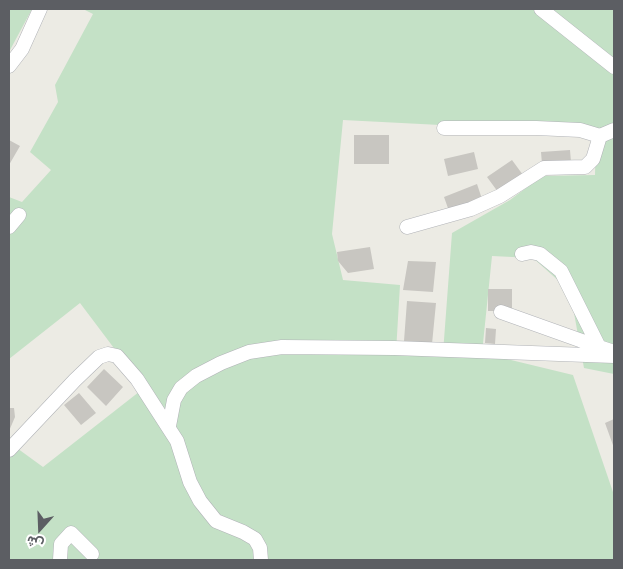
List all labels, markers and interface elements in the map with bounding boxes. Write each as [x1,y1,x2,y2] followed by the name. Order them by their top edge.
[15,504,65,554] north arrow
[24,531,46,555] text: ش

